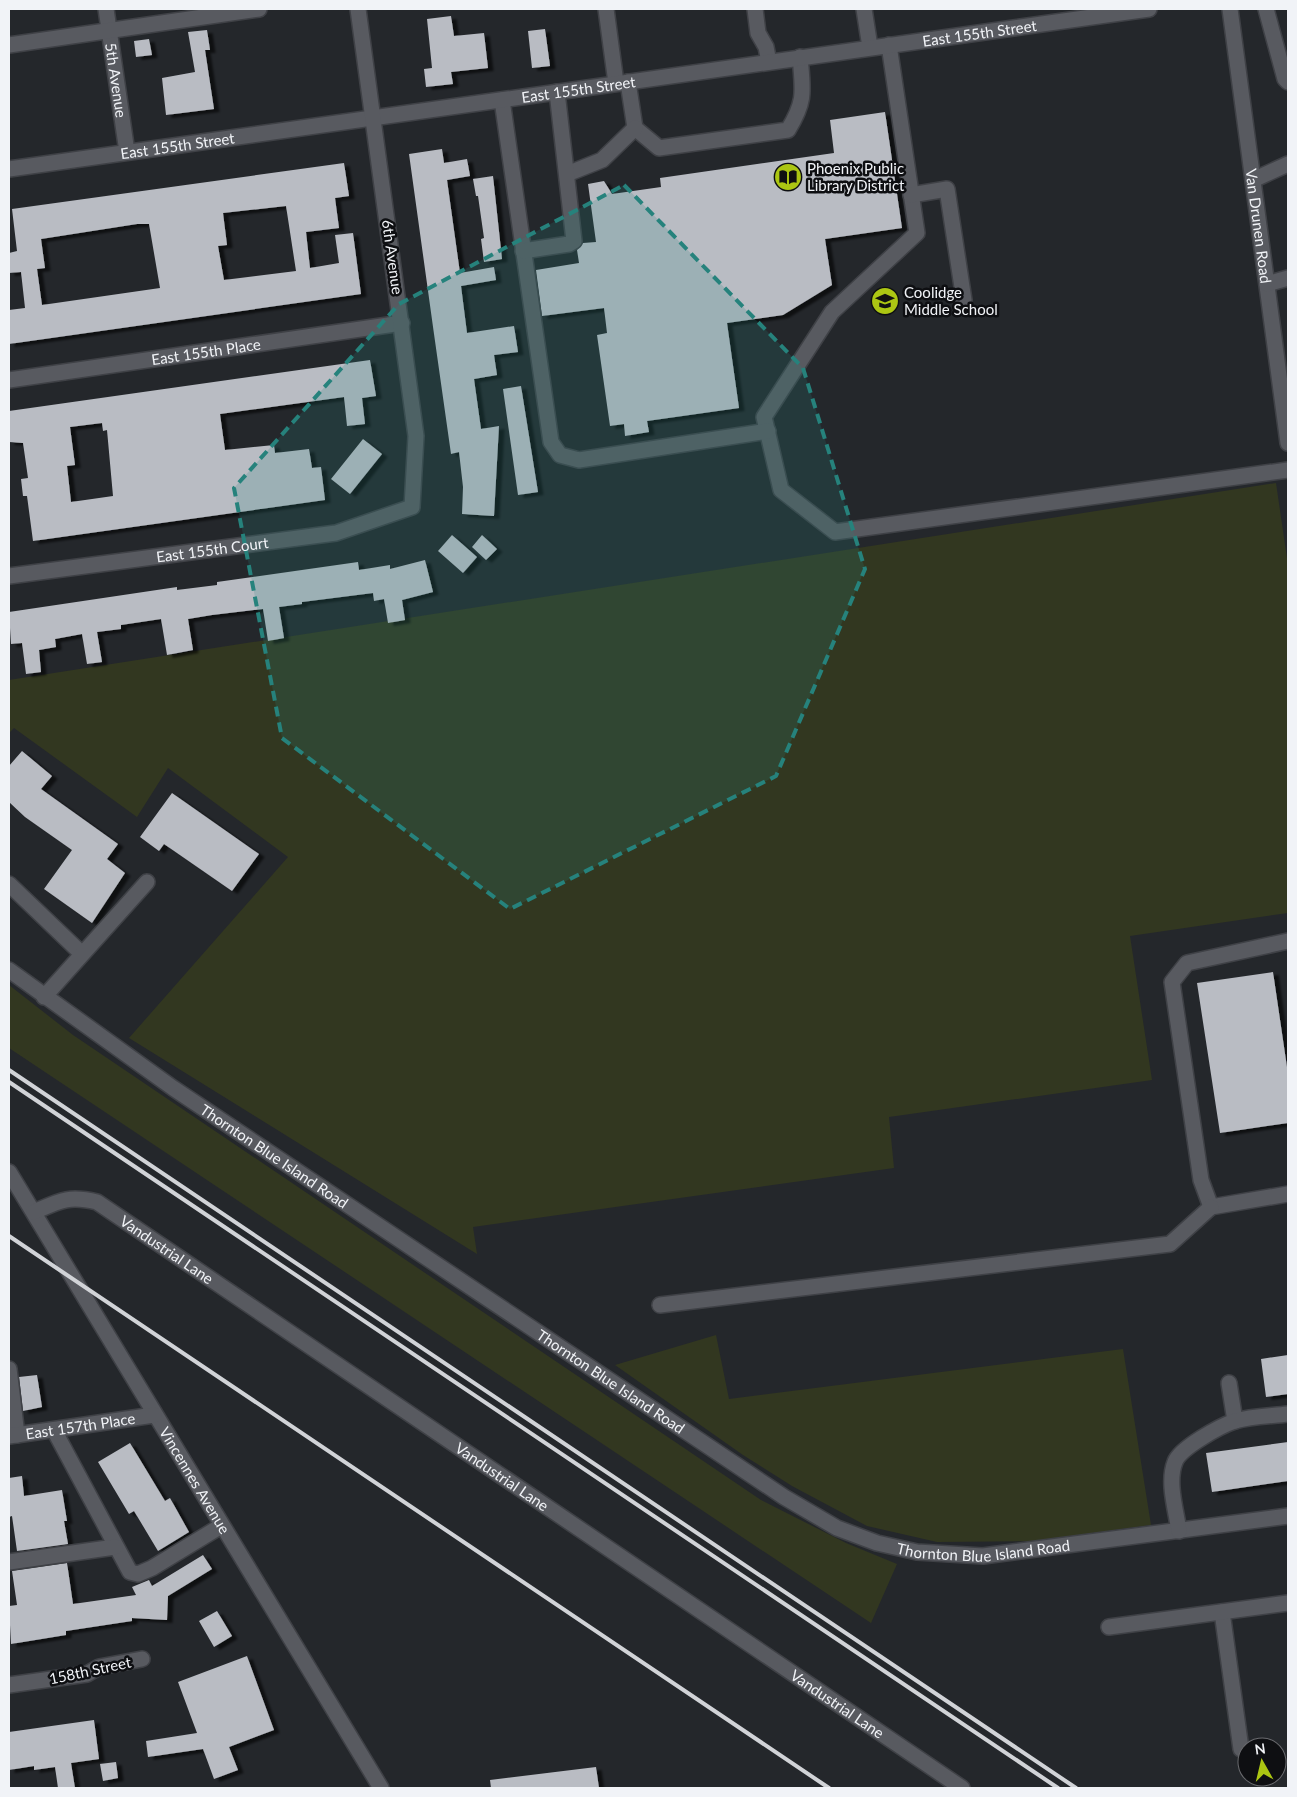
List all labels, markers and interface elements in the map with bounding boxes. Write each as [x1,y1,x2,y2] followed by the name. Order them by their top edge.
[921,16,1038,50] street label: East 155th Street
[102,42,131,119] street label: 5th Avenue
[520,72,637,106] street label: East 155th Street
[119,128,236,162] street label: East 155th Street
[807,159,905,194] place label: Phoenix Public Library District
[773,162,803,192] library icon: Phoenix Public Library District
[1242,168,1276,285] street label: Van Drunen Road
[379,218,407,296] street label: 6th Avenue
[904,283,998,318] place label: Coolidge Middle School
[870,286,900,316] school or university icon: Coolidge Middle School
[150,335,262,368] street label: East 155th Place
[155,533,270,566] street label: East 155th Court
[197,1100,352,1212] street label: Thornton Blue Island Road
[117,1211,217,1287] street label: Vandustrial Lane
[534,1325,688,1437] street label: Thornton Blue Island Road
[24,1409,136,1443] street label: East 157th Place
[156,1424,234,1537] street label: Vincennes Avenue
[452,1438,552,1515] street label: Vandustrial Lane
[895,1536,1071,1565] street label: Thornton Blue Island Road
[47,1652,133,1687] street label: 158th Street
[787,1666,888,1742] street label: Vandustrial Lane
[1237,1737,1287,1787] north arrow
[1254,1739,1267,1758] text: N

